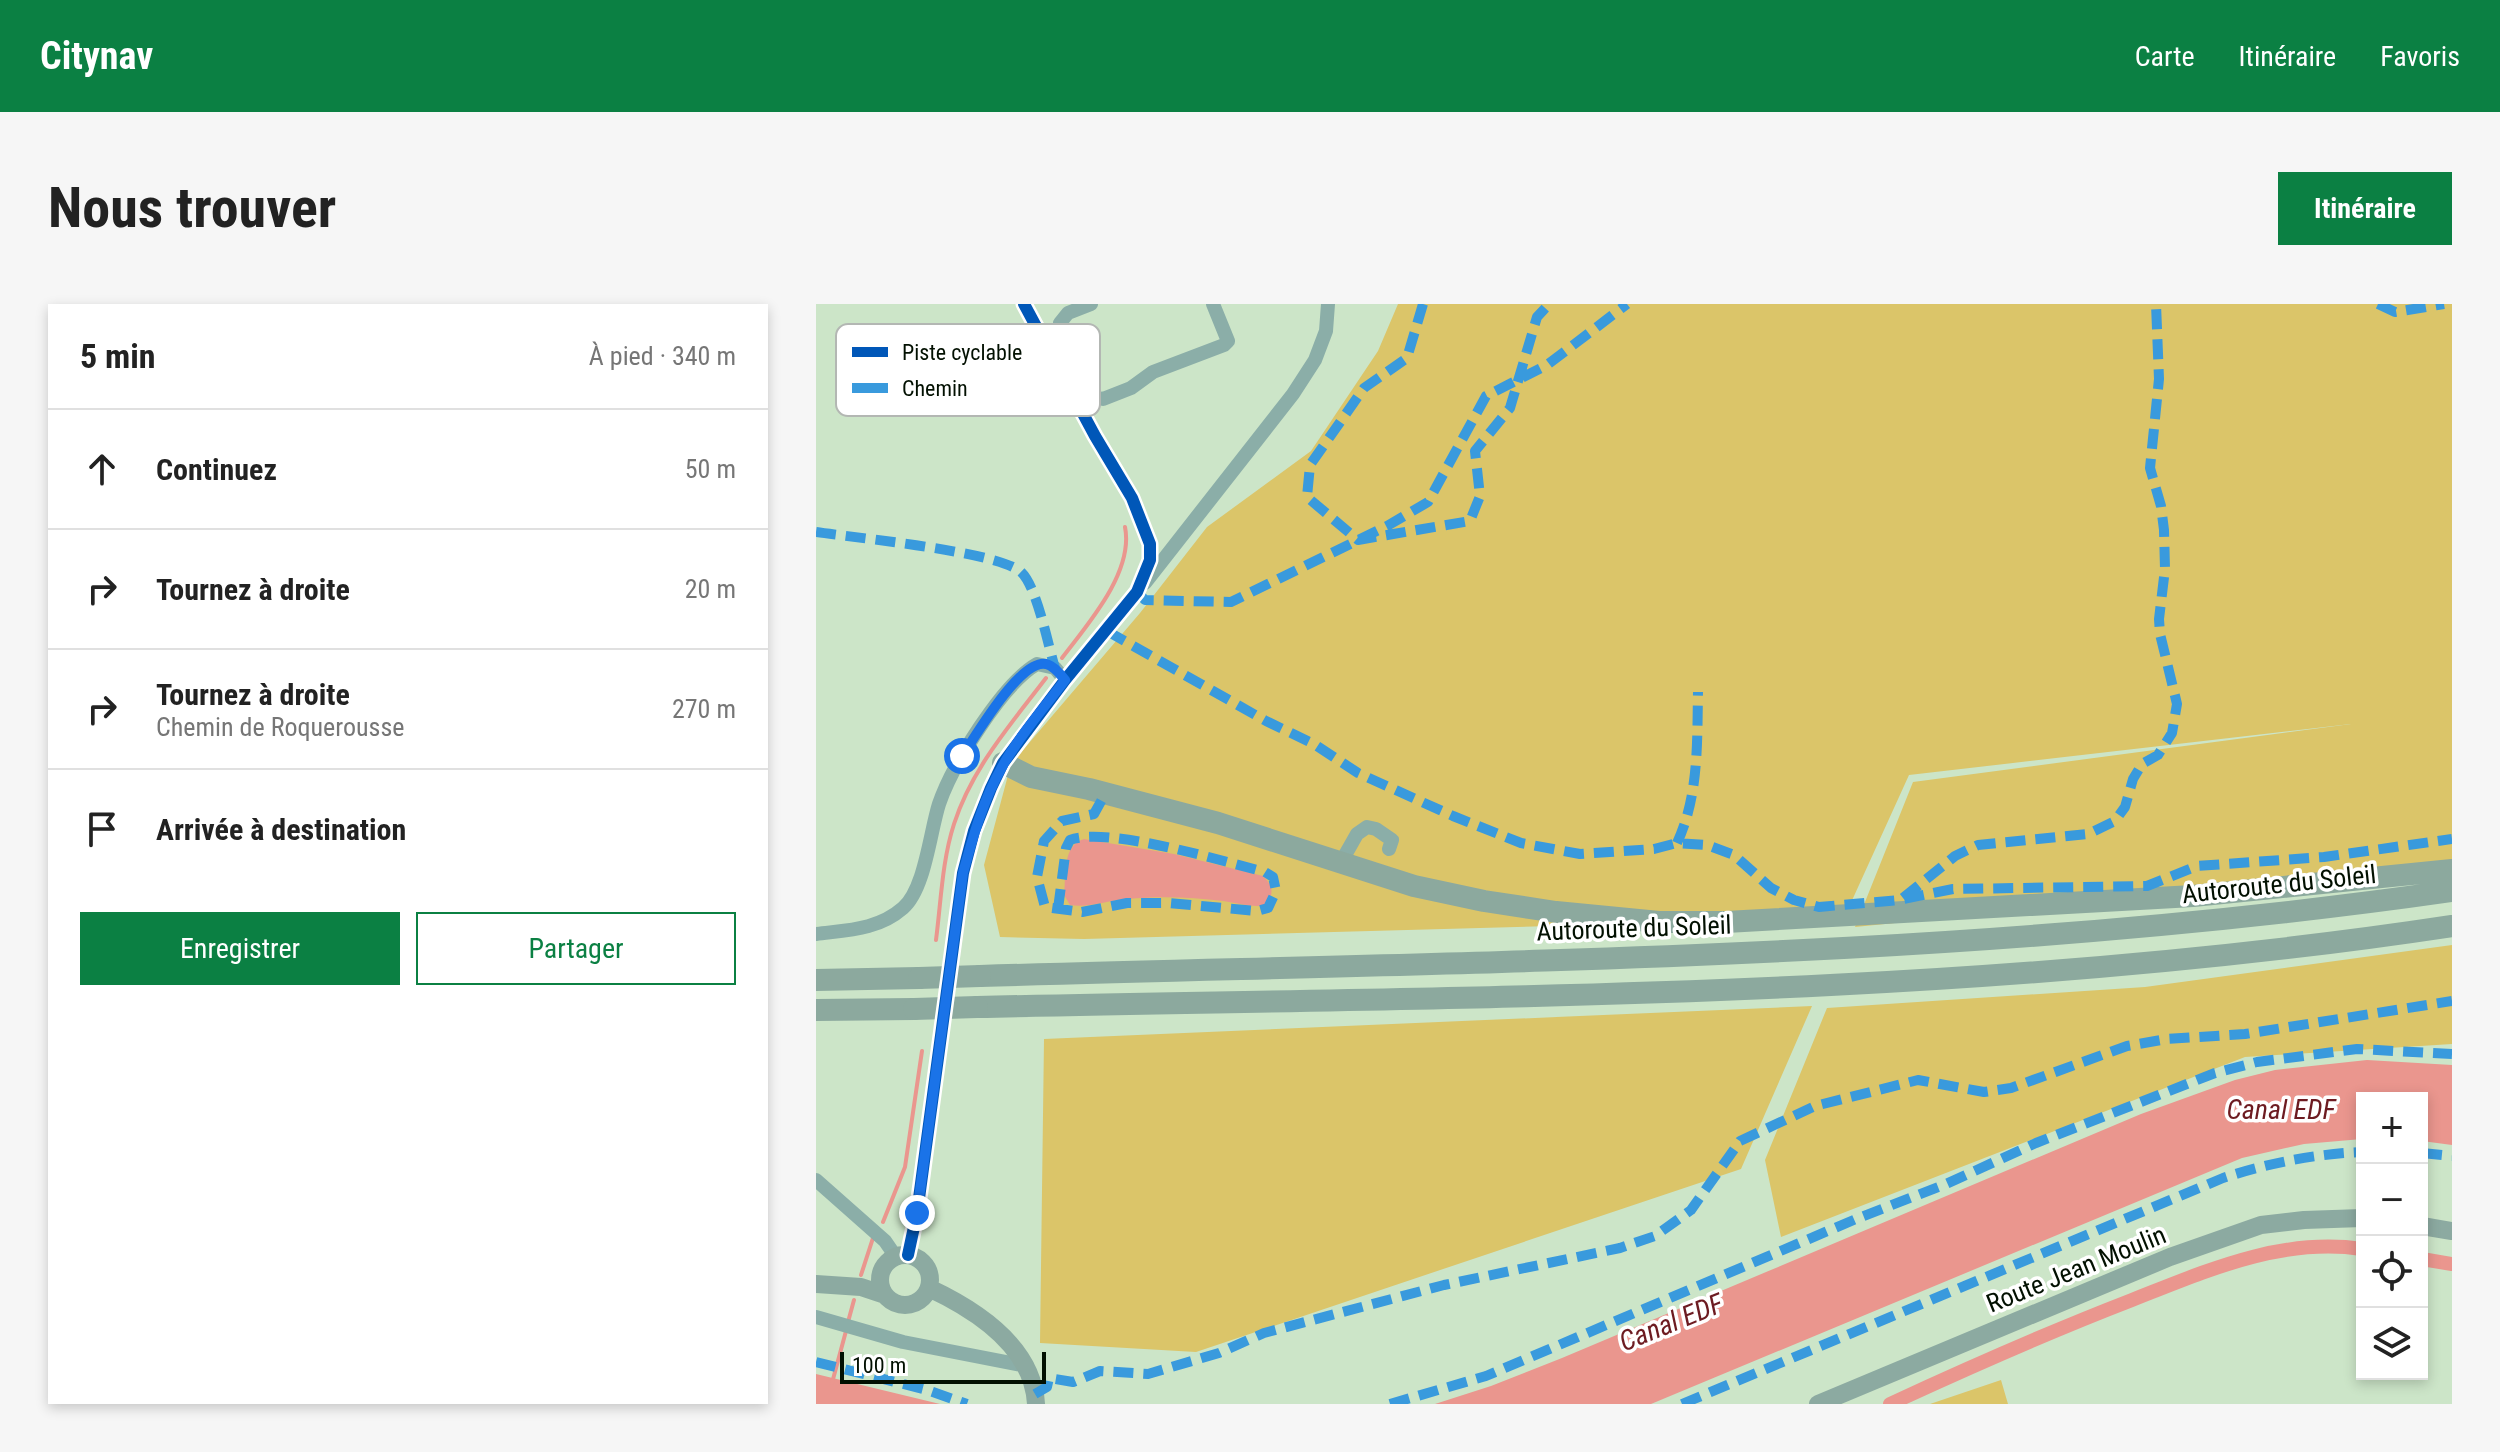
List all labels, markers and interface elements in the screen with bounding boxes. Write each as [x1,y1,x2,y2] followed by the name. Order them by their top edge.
[40,34,153,78] text: Citynav
[2135,40,2195,73] text: Carte
[2239,40,2336,73] text: Itinéraire
[2380,40,2460,73] text: Favoris
[2278,172,2452,245] button: Itinéraire
[48,175,336,241] text: Nous trouver
[836,324,1100,416] legend
[80,336,156,376] text: 5 min
[902,340,1022,365] text: Piste cyclable
[589,341,736,371] text: À pied · 340 m
[902,376,968,401] text: Chemin
[80,447,124,491] icon: ahead
[156,452,277,487] text: Continuez
[685,454,736,484] text: 50 m
[80,567,124,611] icon: right
[156,572,350,607] text: Tournez à droite
[685,574,736,604] text: 20 m
[156,677,350,712] text: Tournez à droite
[80,687,124,731] icon: right
[672,694,736,724] text: 270 m
[156,712,404,742] text: Chemin de Roquerousse
[944,738,980,774] route start
[80,807,124,851] icon: arrive
[156,812,406,847] text: Arrivée à destination
[2180,859,2378,909] street label: Autoroute du Soleil
[1536,910,1732,946] street label: Autoroute du Soleil
[80,912,400,985] button: Enregistrer
[416,912,736,985] button: Partager
[2356,1092,2428,1380] map controls
[2356,1092,2428,1164] button: +
[2226,1093,2338,1126] water label: Canal EDF
[2356,1164,2428,1236] button: −
[899,1195,935,1231] route end
[1982,1219,2170,1319] street label: Route Jean Moulin
[2356,1236,2428,1308] button: locate
[1614,1286,1730,1358] water label: Canal EDF
[2356,1308,2428,1380] button: layers
[840,1348,1046,1384] scale bar
[852,1353,906,1378] text: 100 m

